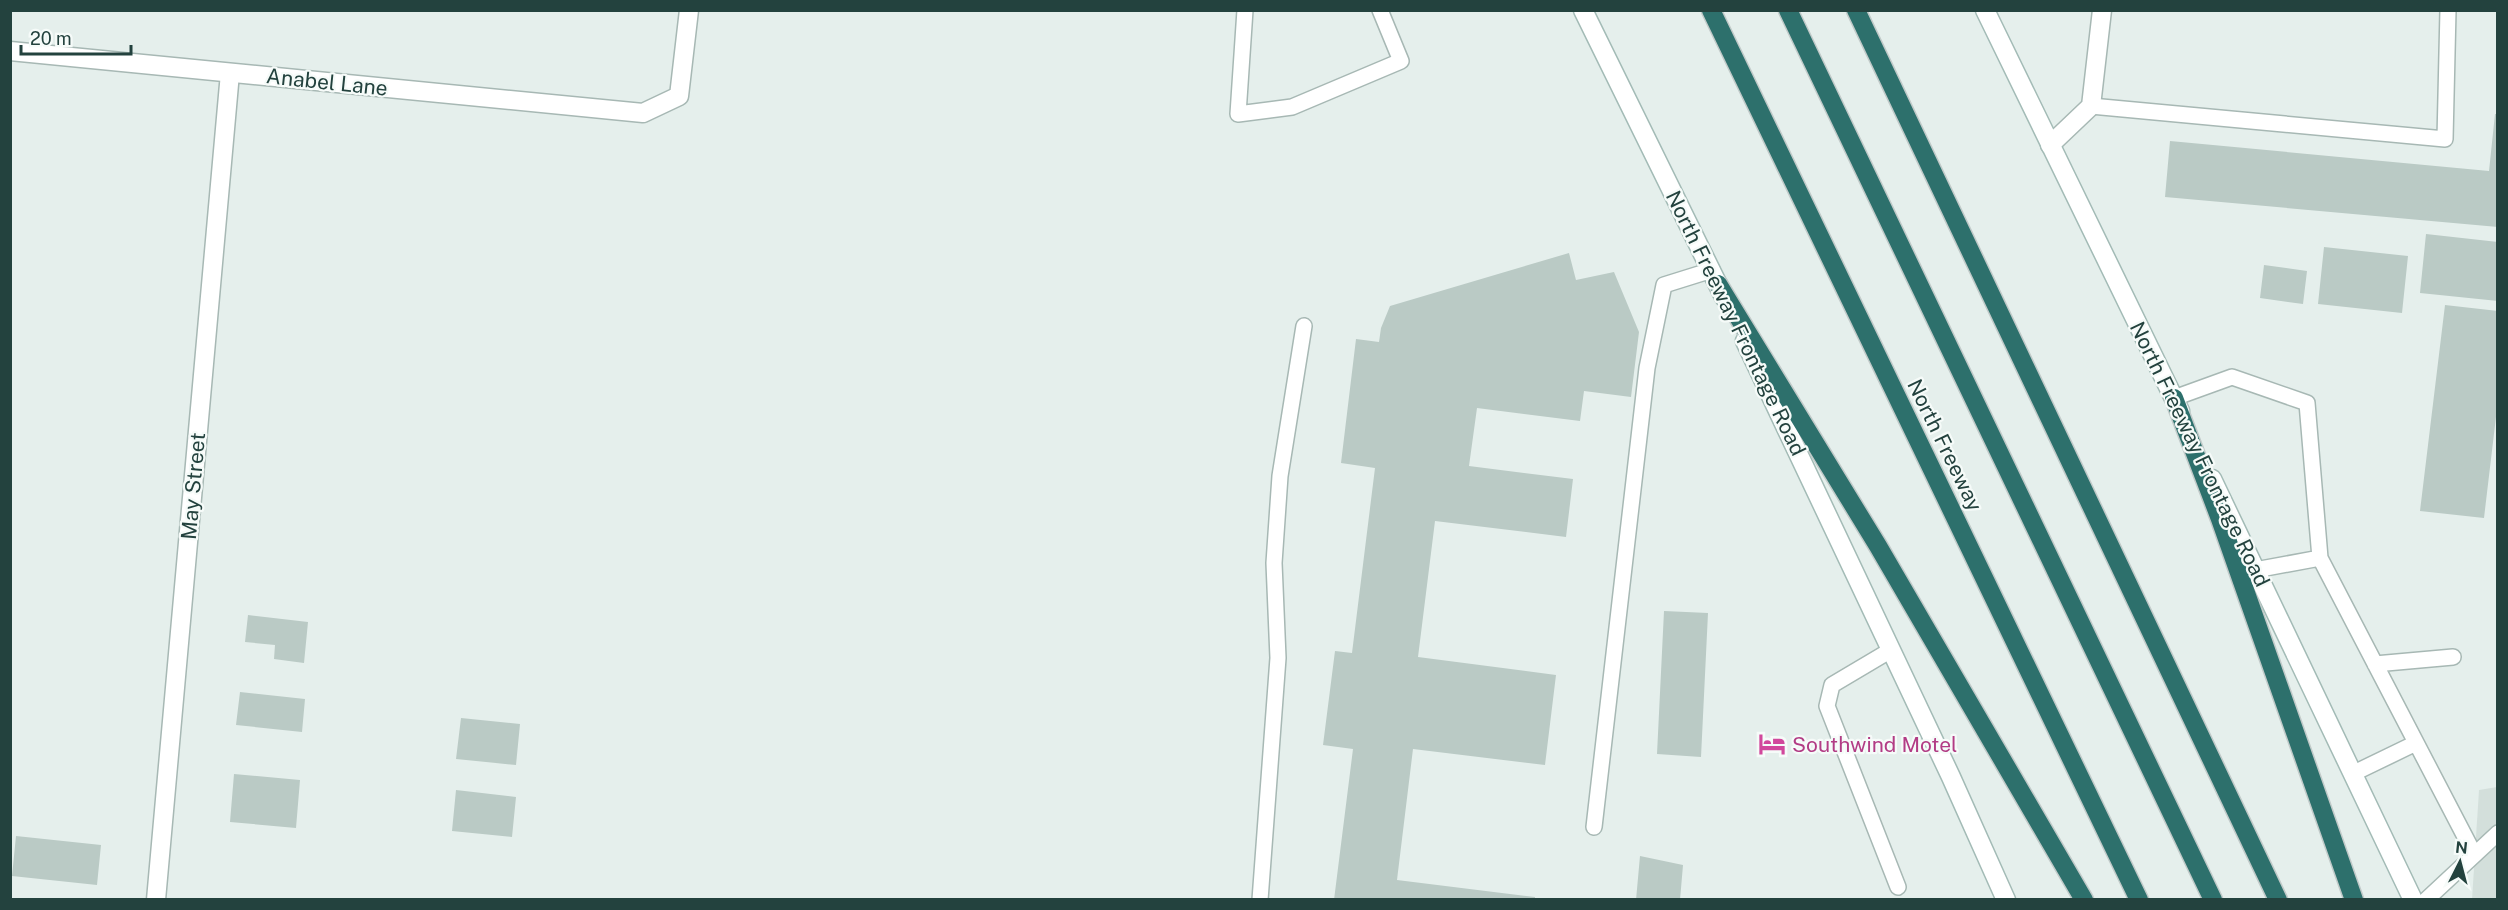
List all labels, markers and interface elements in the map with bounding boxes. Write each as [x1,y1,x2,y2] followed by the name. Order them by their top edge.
[21,18,130,56] scale bar
[30,28,72,49] text: 20 m
[265,63,389,101] street label: Anabel Lane
[1661,186,1811,460] street label: North Freeway Frontage Road
[2125,317,2275,591] street label: North Freeway Frontage Road
[1902,375,1988,515] street label: North Freeway
[176,431,210,541] street label: May Street
[1757,729,1787,759] hotel icon: Southwind Motel
[1792,732,1957,757] place label: Southwind Motel
[2430,832,2490,892] north arrow
[2454,837,2469,858] text: N

